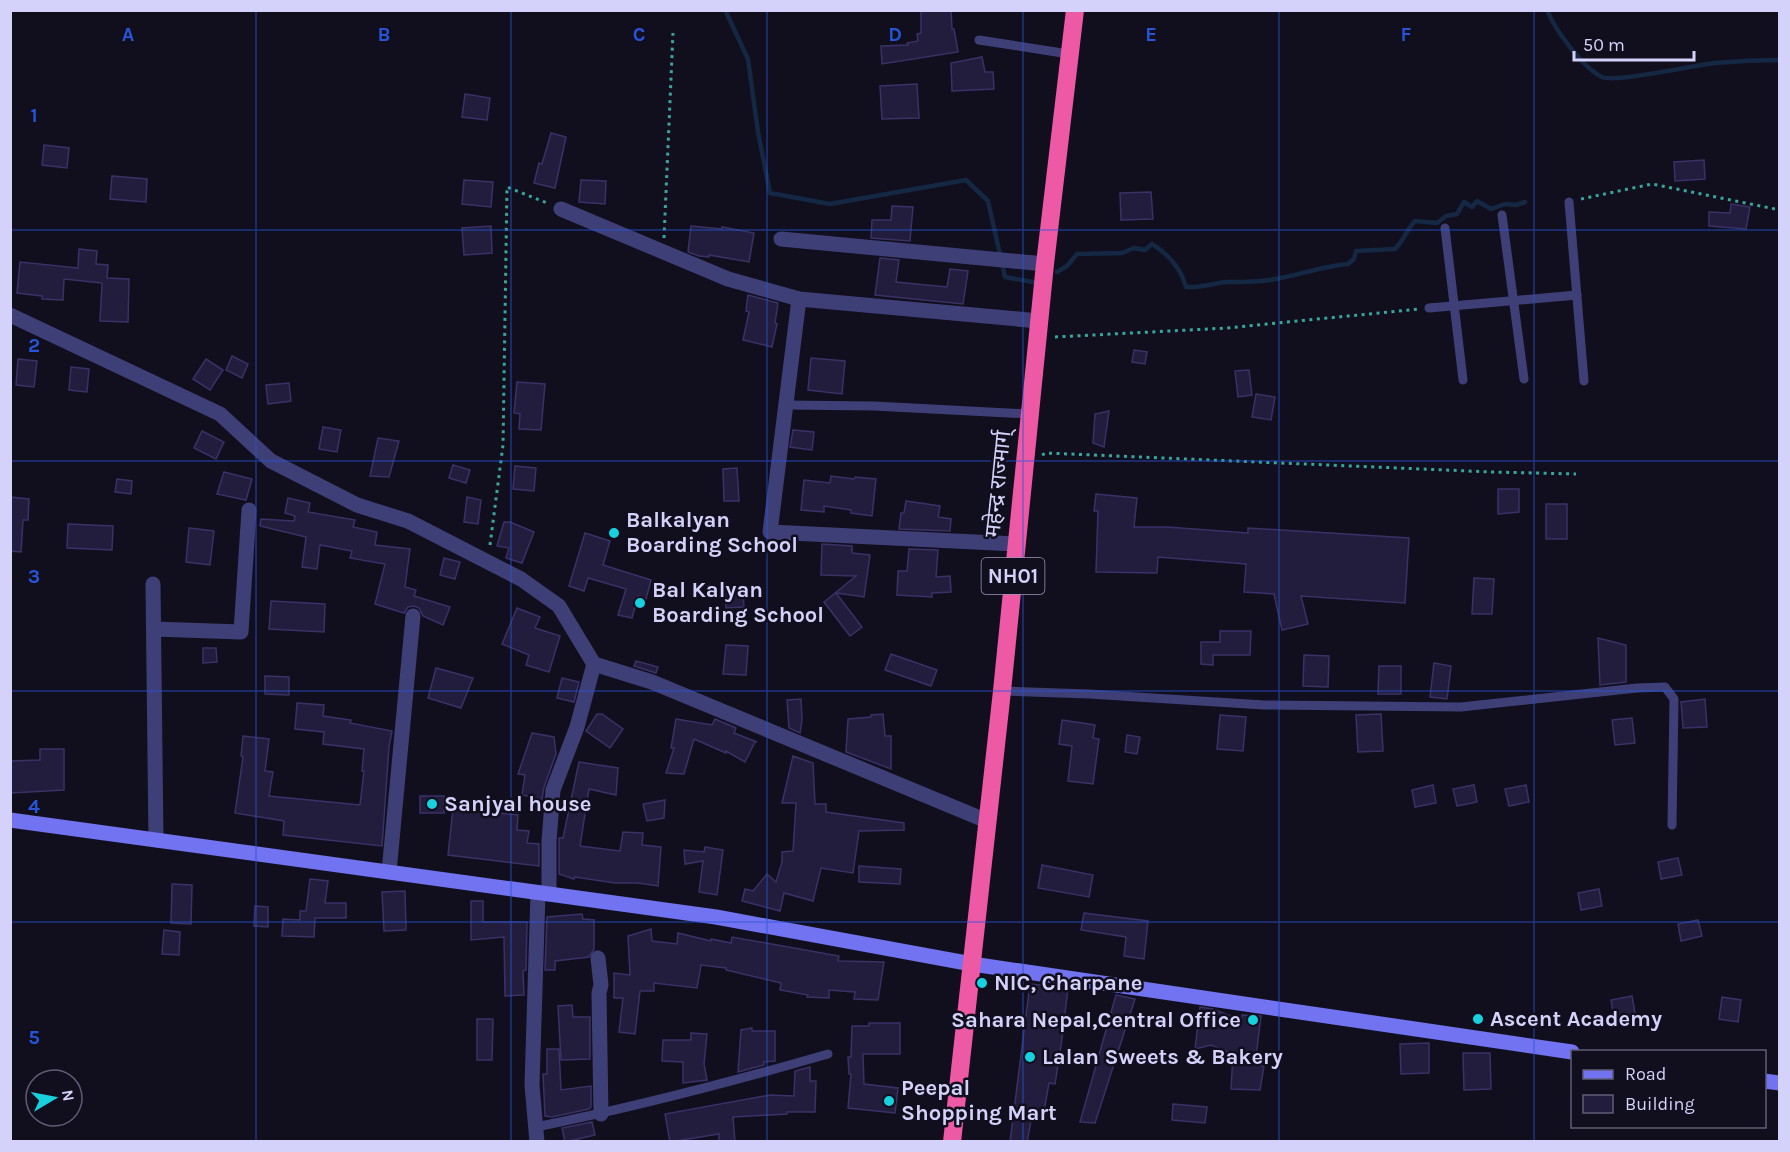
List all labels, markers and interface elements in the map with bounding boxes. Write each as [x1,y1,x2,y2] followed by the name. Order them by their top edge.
[122,23,135,46] text: A
[378,23,390,46] text: B
[633,23,645,46] text: C
[888,23,902,46] text: D
[1145,23,1157,46] text: E
[1401,23,1412,46] text: F
[1574,24,1694,62] scale bar
[1583,34,1625,56] text: 50 m
[30,104,38,127] text: 1
[28,334,40,357] text: 2
[978,426,1017,539] street label: महेन्द्र राज्मार्ग्
[626,507,798,558] place label: Balkalyan Boarding School
[607,526,621,540] marker: Balkalyan Boarding School
[982,558,1044,594] road number: NH01
[28,565,40,588] text: 3
[652,577,824,628] place label: Bal Kalyan Boarding School
[633,596,647,610] marker: Bal Kalyan Boarding School
[444,791,591,817] place label: Sanjyal house
[28,795,40,818] text: 4
[425,797,439,811] marker: Sanjyal house
[994,970,1142,996] place label: NIC, Charpane
[975,976,989,990] marker: NIC, Charpane
[1490,1006,1662,1032] place label: Ascent Academy
[951,1007,1241,1033] place label: Sahara Nepal,Central Office
[1471,1012,1485,1026] marker: Ascent Academy
[1246,1013,1260,1027] marker: Sahara Nepal,Central Office
[28,1026,40,1049] text: 5
[1042,1044,1283,1070] place label: Lalan Sweets & Bakery
[1023,1050,1037,1064] marker: Lalan Sweets & Bakery
[1571,1050,1766,1128] legend
[1625,1063,1666,1085] text: Road
[24,1068,84,1128] north arrow
[901,1075,1057,1126] place label: Peepal Shopping Mart
[58,1088,79,1103] text: N
[1625,1093,1695,1115] text: Building
[882,1094,896,1108] marker: Peepal Shopping Mart

